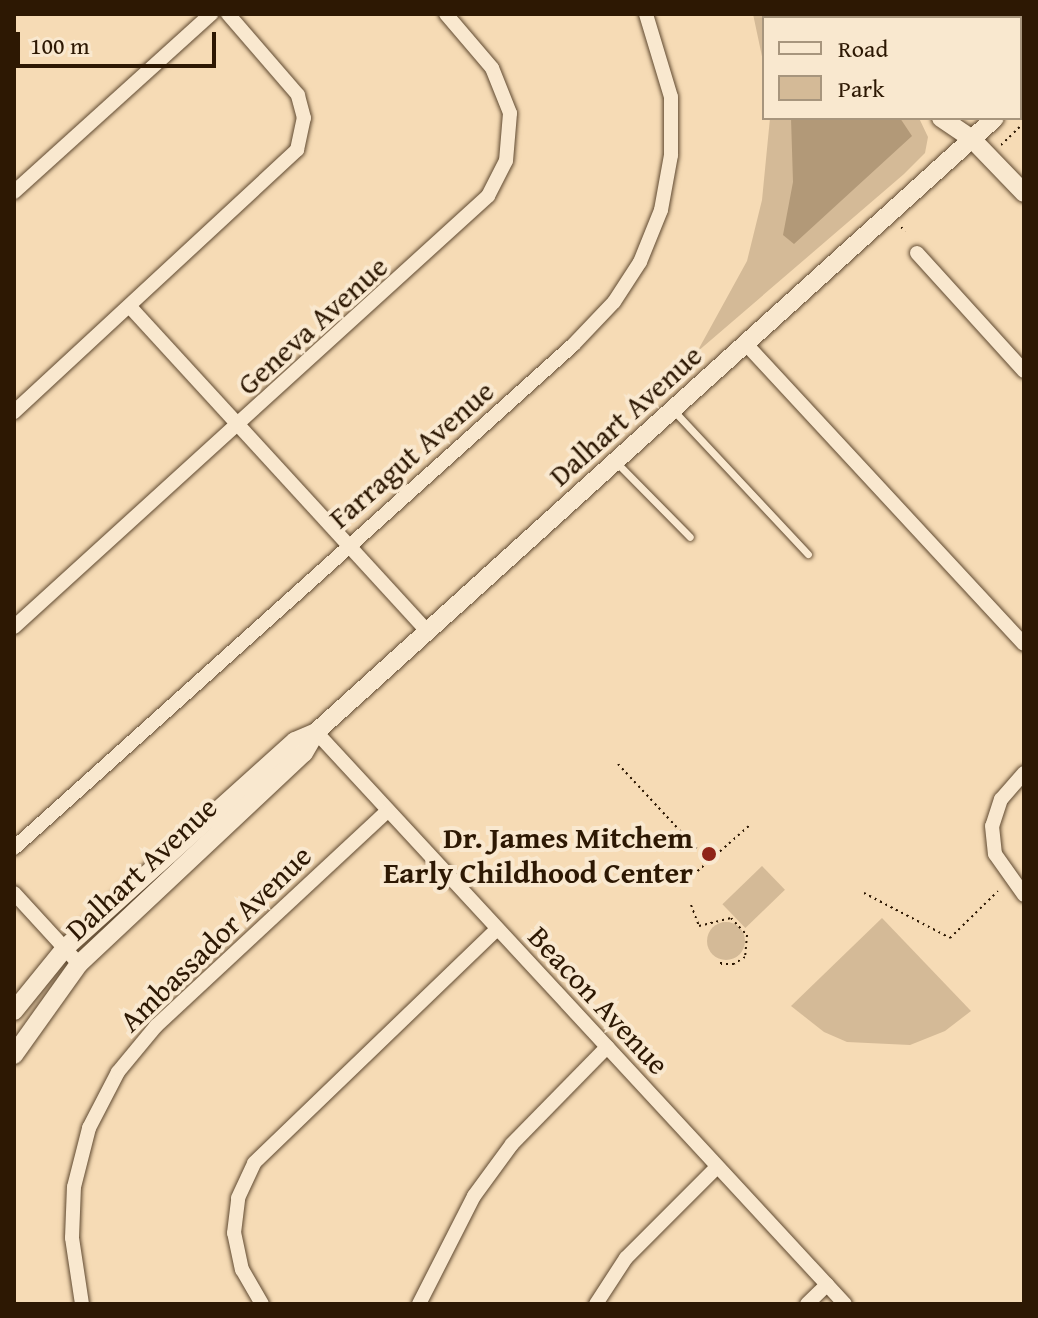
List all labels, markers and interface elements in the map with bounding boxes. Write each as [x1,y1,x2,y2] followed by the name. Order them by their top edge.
[20,16,220,66] scale bar
[762,16,1022,120] legend
[30,28,90,63] text: 100 m
[838,31,888,66] text: Road
[838,71,884,106] text: Park
[229,248,395,402] street label: Geneva Avenue
[541,337,709,493] street label: Dalhart Avenue
[321,373,501,535] street label: Farragut Avenue
[58,789,224,947] street label: Dalhart Avenue
[383,819,693,890] place label: Dr. James Mitchem Early Childhood Center
[112,837,318,1039] street label: Ambassador Avenue
[700,845,718,863] marker: Dr. James Mitchem Early Childhood Center
[521,918,677,1082] street label: Beacon Avenue

